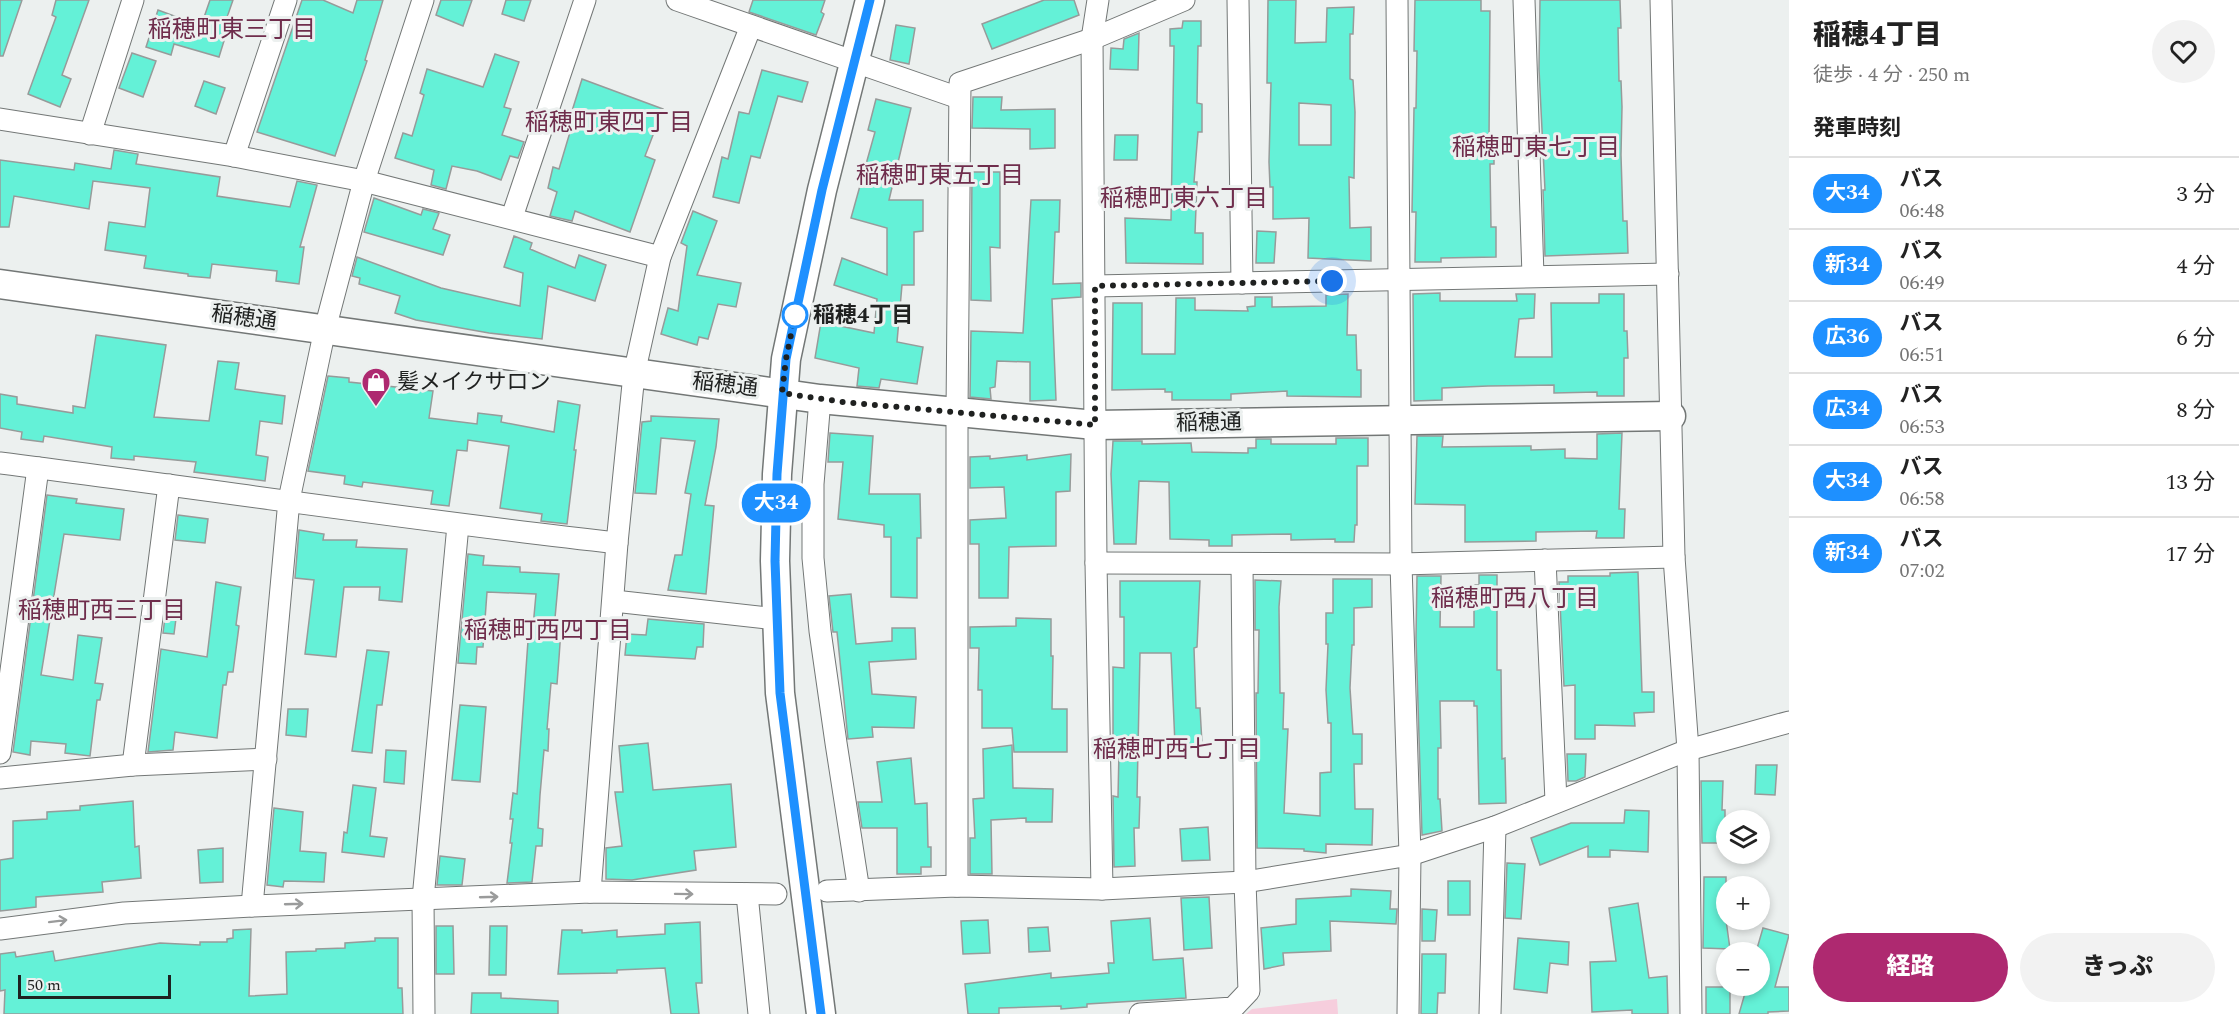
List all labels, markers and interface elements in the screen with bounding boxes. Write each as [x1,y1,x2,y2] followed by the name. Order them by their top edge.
[148,12,316,48] district label: 稲穂町東三丁目
[1813,14,1942,57] text: 稲穂4丁目
[2152,20,2215,83] button: heart
[1813,60,1970,90] text: 徒歩 · 4 分 · 250 m
[525,105,693,141] district label: 稲穂町東四丁目
[1813,112,1901,145] text: 発車時刻
[1452,130,1620,166] district label: 稲穂町東七丁目
[856,158,1024,194] district label: 稲穂町東五丁目
[1900,163,1944,196] text: バス
[1825,177,1870,209] text: 大34
[2176,178,2215,211] text: 3 分
[1100,181,1268,217] district label: 稲穂町東六丁目
[1900,196,1945,226] text: 06:48
[1900,235,1944,268] text: バス
[1825,249,1870,281] text: 新34
[2176,250,2215,283] text: 4 分
[1317,266,1347,296] your location
[1900,268,1945,298] text: 06:49
[209,297,279,339] street label: 稲穂通
[813,299,913,332] place label: 稲穂4丁目
[782,302,808,328] marker: 稲穂4丁目
[1900,307,1944,340] text: バス
[1825,321,1870,353] text: 広36
[2176,322,2215,355] text: 6 分
[1900,340,1945,370] text: 06:51
[690,365,760,405] street label: 稲穂通
[360,366,392,408] shop icon: 髪メイクサロン
[397,366,551,399] place label: 髪メイクサロン
[1900,379,1944,412] text: バス
[1825,393,1870,425] text: 広34
[2176,394,2215,427] text: 8 分
[1176,406,1242,440] street label: 稲穂通
[1900,412,1945,442] text: 06:53
[1900,451,1944,484] text: バス
[1825,465,1870,497] text: 大34
[2165,466,2215,499] text: 13 分
[742,484,810,522] line badge: 大34
[1900,484,1945,514] text: 06:58
[754,487,798,519] text: 大34
[1900,523,1944,556] text: バス
[1825,537,1870,569] text: 新34
[2165,538,2215,571] text: 17 分
[1900,556,1945,586] text: 07:02
[1431,581,1599,617] district label: 稲穂町西八丁目
[18,593,186,629] district label: 稲穂町西三丁目
[464,613,632,649] district label: 稲穂町西四丁目
[1093,732,1261,768] district label: 稲穂町西七丁目
[1716,810,1770,996] map controls
[1716,810,1770,864] button: layers
[1716,876,1770,930] button: +
[674,888,694,899] one-way arrow
[479,891,499,902] one-way arrow
[284,899,304,910] one-way arrow
[48,916,67,927] one-way arrow
[1813,933,2008,1002] button: 経路
[2020,933,2215,1002] button: きっぷ
[1716,942,1770,996] button: −
[18,972,171,1000] scale bar
[27,973,61,997] text: 50 m

